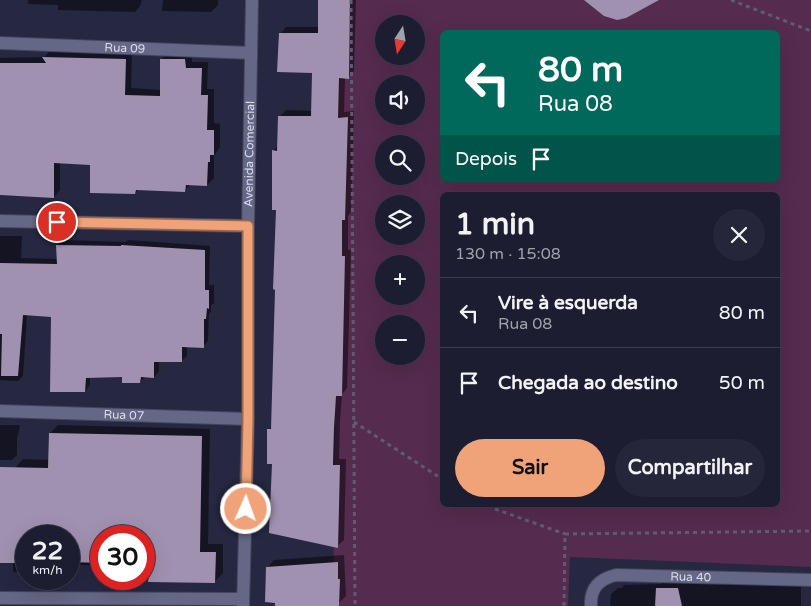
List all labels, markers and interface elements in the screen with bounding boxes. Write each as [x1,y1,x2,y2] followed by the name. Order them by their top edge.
[375,15,425,65] north arrow
[375,15,425,365] map controls
[104,40,146,56] street label: Rua 09
[538,49,623,91] text: 80 m
[455,50,520,115] icon: left
[375,75,425,125] button: sound
[538,91,613,117] text: Rua 08
[241,101,257,207] street label: Avenida Comercial
[375,135,425,185] button: search
[527,145,555,173] icon: arrive
[455,148,517,170] text: Depois
[375,195,425,245] button: layers
[36,201,78,243] pin
[455,206,535,243] text: 1 min
[43,208,71,236] icon: arrive
[713,209,765,261] button: close
[455,244,561,264] text: 130 m · 15:08
[375,255,425,305] button: +
[498,292,638,314] text: Vire à esquerda
[455,299,483,327] icon: left
[719,302,765,324] text: 80 m
[498,314,552,334] text: Rua 08
[375,315,425,365] button: −
[455,369,483,397] icon: arrive
[498,372,678,394] text: Chegada ao destino
[719,372,765,394] text: 50 m
[103,407,145,423] street label: Rua 07
[455,439,605,497] button: Sair
[615,439,765,497] button: Compartilhar
[219,482,271,534] position arrow
[90,525,155,590] speed limit sign: 30
[32,536,63,566] text: 22
[32,563,63,577] text: km/h
[670,569,712,584] street label: Rua 40

